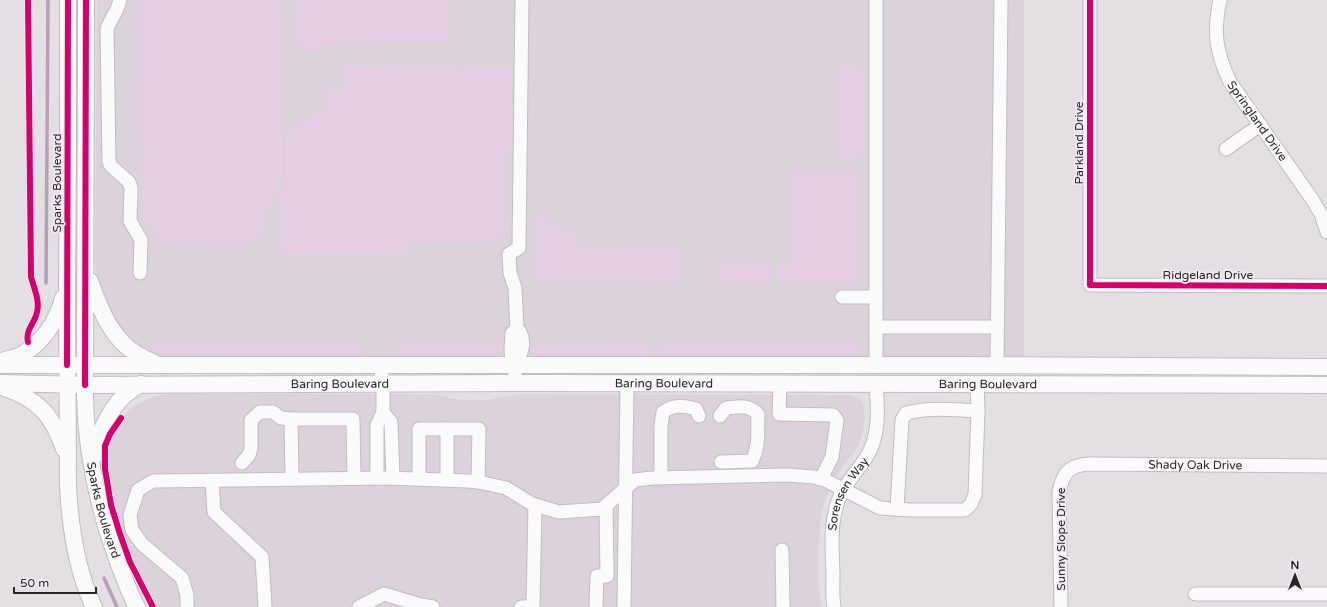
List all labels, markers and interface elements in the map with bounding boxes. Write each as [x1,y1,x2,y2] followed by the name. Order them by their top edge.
[1224,78,1290,164] street label: Springland Drive
[1072,101,1086,184] street label: Parkland Drive
[50,133,64,233] street label: Sparks Boulevard
[1163,268,1254,282] street label: Ridgeland Drive
[615,376,713,390] street label: Baring Boulevard
[291,377,389,391] street label: Baring Boulevard
[939,377,1037,391] street label: Baring Boulevard
[825,454,872,531] street label: Sorensen Way
[1148,458,1243,472] street label: Shady Oak Drive
[84,461,123,560] street label: Sparks Boulevard
[1054,487,1068,591] street label: Sunny Slope Drive
[1275,555,1315,595] north arrow
[1291,559,1299,572] text: N
[14,569,96,595] scale bar
[20,576,49,590] text: 50 m

